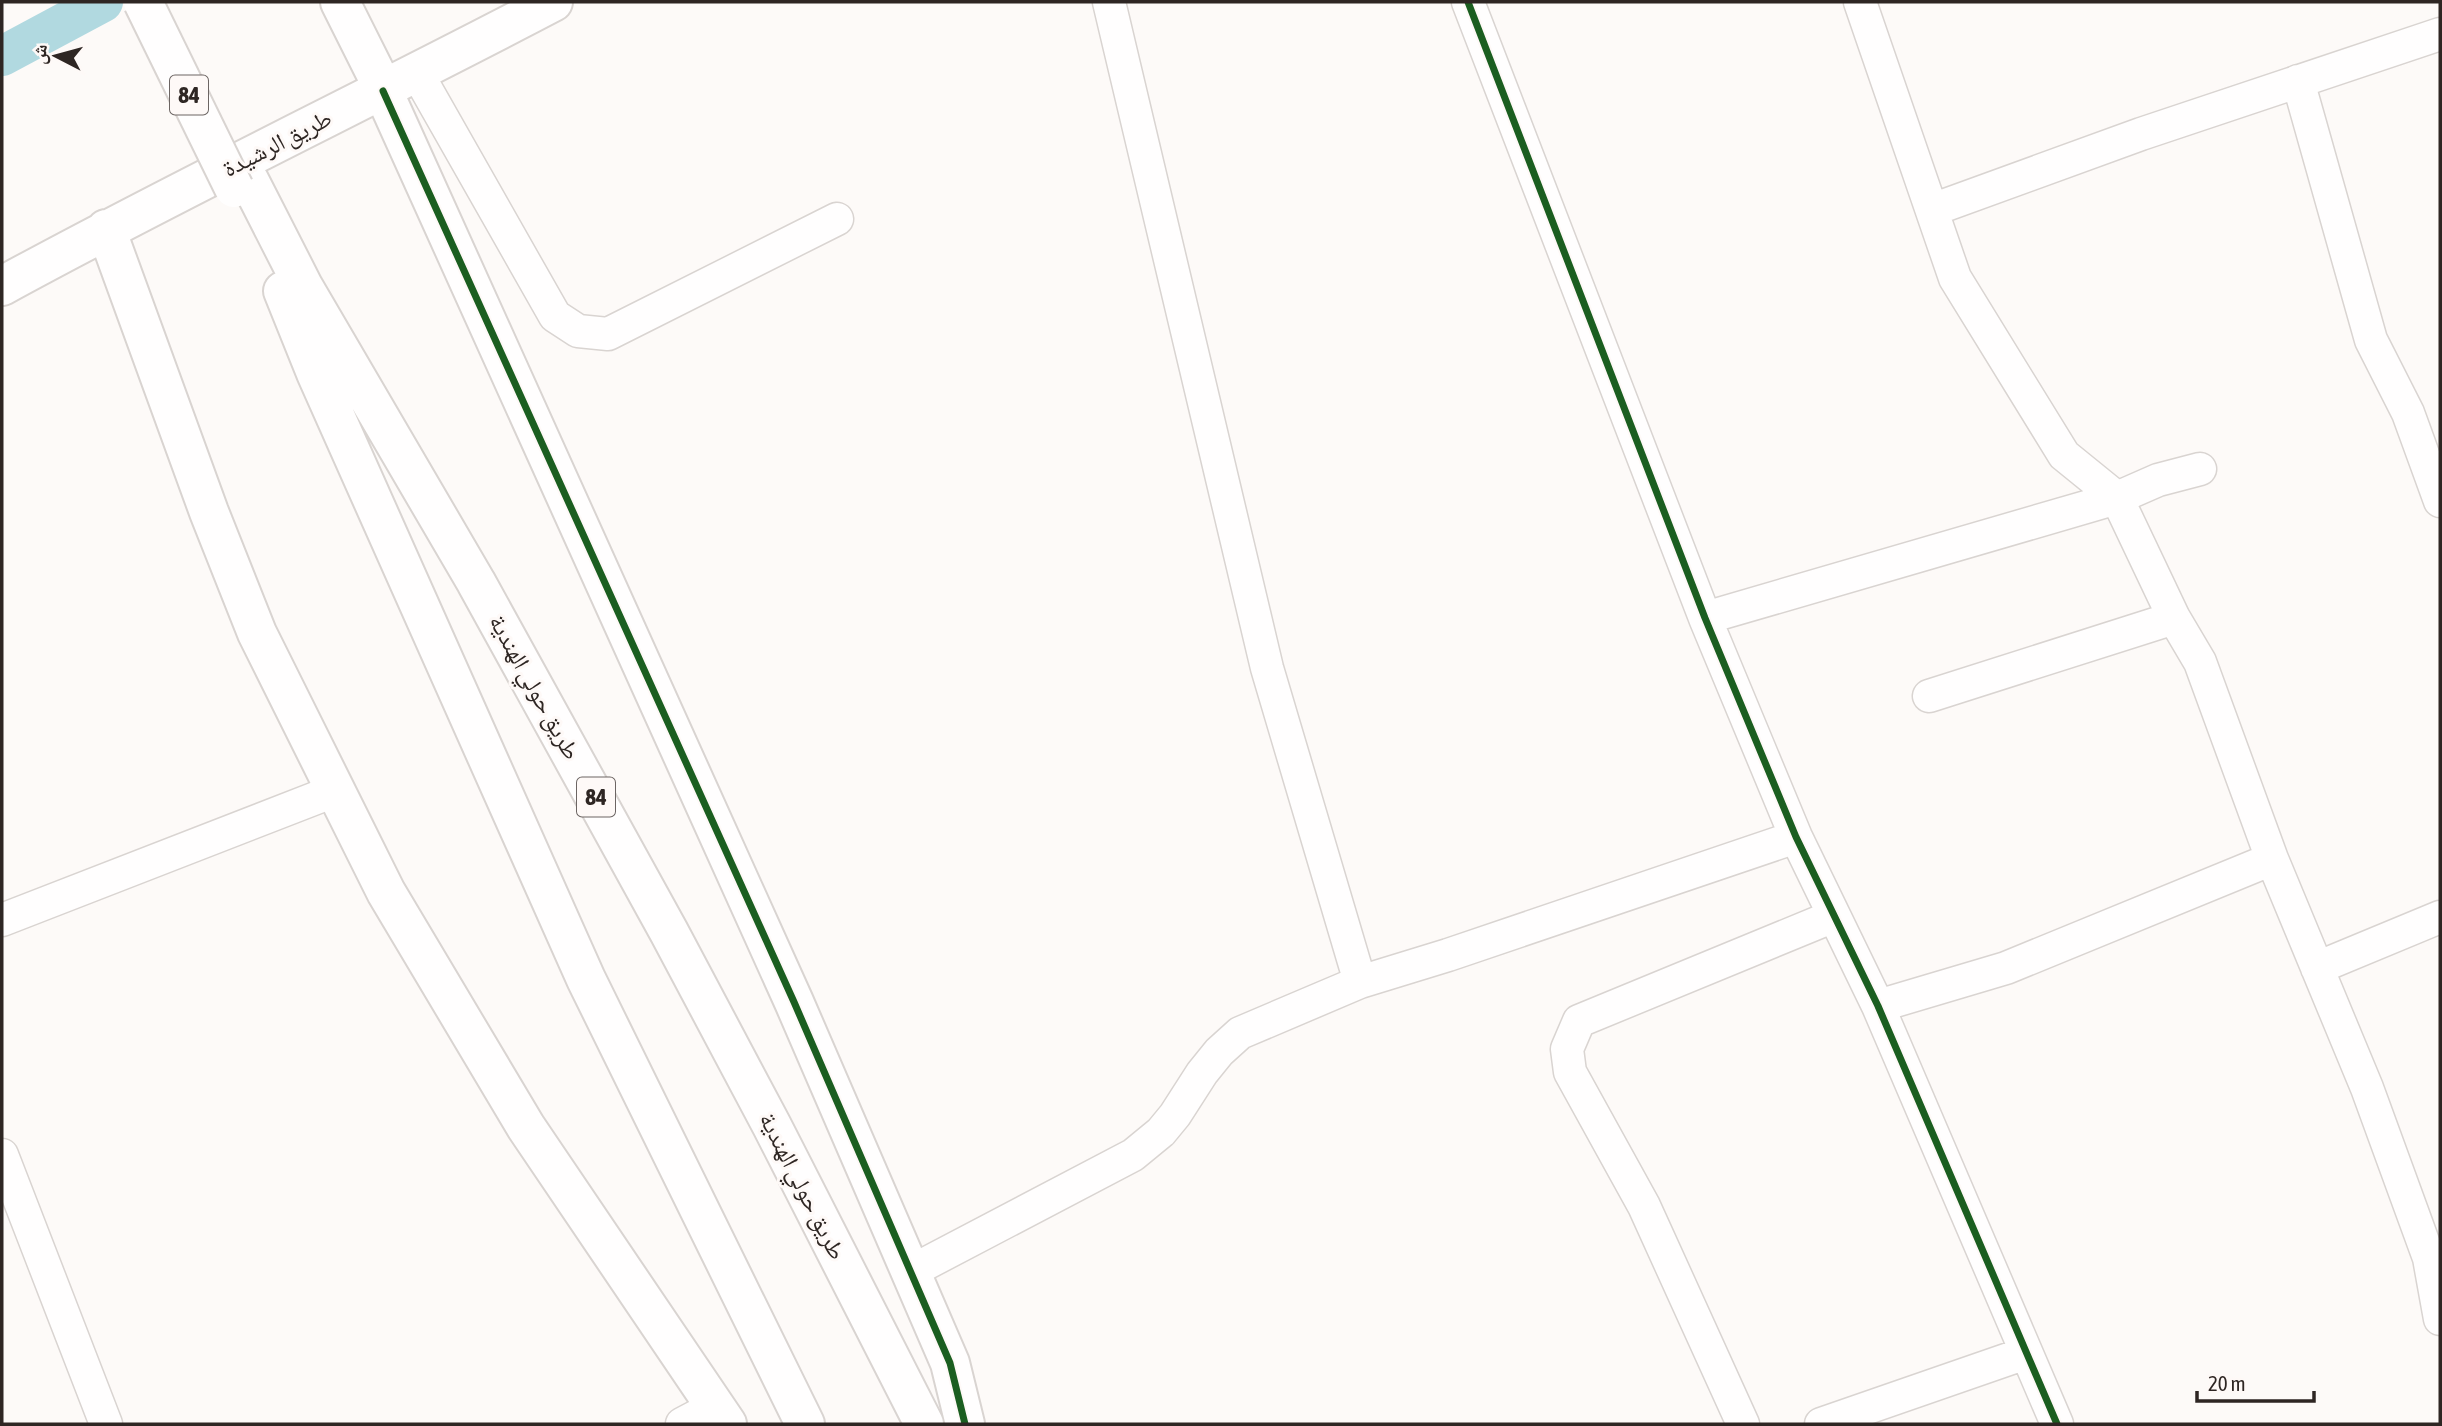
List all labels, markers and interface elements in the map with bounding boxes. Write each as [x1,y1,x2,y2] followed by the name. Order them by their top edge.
[21,21,91,91] north arrow
[27,43,52,66] text: ش
[170,76,208,114] road number: 84
[218,104,336,183] street label: طريق الرشيدة
[479,610,586,767] street label: طريق حولي الهندية
[577,778,615,817] road number: 84
[749,1108,852,1267] street label: طريق حولي الهندية
[2197,1360,2314,1404] scale bar
[2208,1371,2246,1395] text: 20 m

